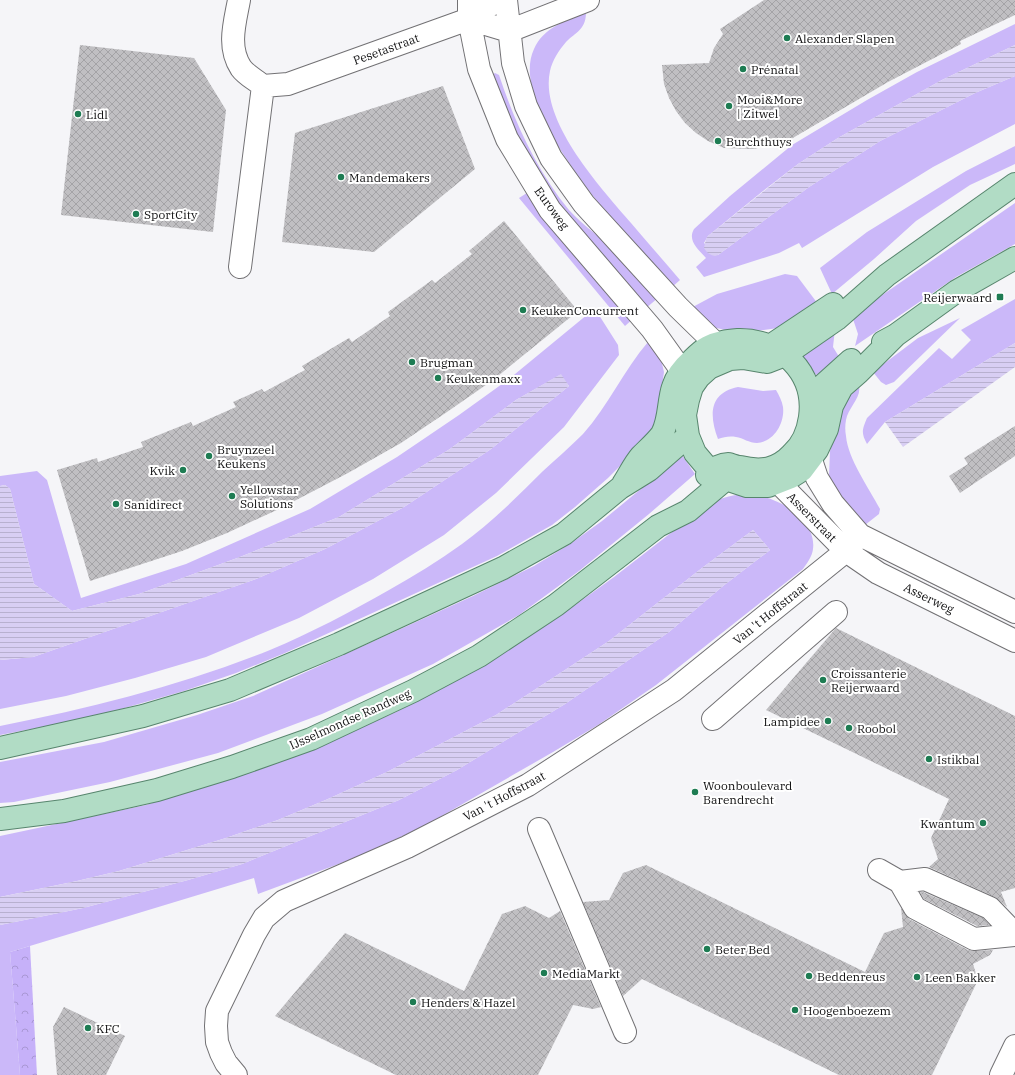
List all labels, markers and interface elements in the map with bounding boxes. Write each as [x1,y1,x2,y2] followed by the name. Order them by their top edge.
[351,30,421,68] street label: Pesetastraat
[795,31,895,46] place label: Alexander Slapen
[782,33,792,43] marker: Alexander Slapen
[751,62,799,77] place label: Prénatal
[738,64,748,74] marker: Prénatal
[737,92,802,121] place label: Mooi&More | Zitwel
[724,101,734,111] marker: Mooi&More | Zitwel
[86,107,108,122] place label: Lidl
[73,109,83,119] marker: Lidl
[726,134,792,149] place label: Burchthuys
[713,136,723,146] marker: Burchthuys
[349,170,430,185] place label: Mandemakers
[336,172,346,182] marker: Mandemakers
[531,184,573,233] street label: Euroweg
[144,207,198,222] place label: SportCity
[131,209,141,219] marker: SportCity
[923,290,992,305] place label: Reijerwaard
[995,292,1005,302] marker: Reijerwaard
[531,303,639,318] place label: KeukenConcurrent
[518,305,528,315] marker: KeukenConcurrent
[420,355,474,370] place label: Brugman
[407,357,417,367] marker: Brugman
[446,371,521,386] place label: Keukenmaxx
[433,373,443,383] marker: Keukenmaxx
[217,442,275,471] place label: Bruynzeel Keukens
[204,451,214,461] marker: Bruynzeel Keukens
[150,463,175,478] place label: Kvik
[178,465,188,475] marker: Kvik
[240,482,299,511] place label: Yellowstar Solutions
[784,489,840,545] street label: Asserstraat
[227,491,237,501] marker: Yellowstar Solutions
[124,497,182,512] place label: Sanidirect
[111,499,121,509] marker: Sanidirect
[730,579,810,647] street label: Van 't Hoffstraat
[901,579,957,617] street label: Asserweg
[831,666,907,695] place label: Croissanterie Reijerwaard
[818,675,828,685] marker: Croissanterie Reijerwaard
[287,685,413,753] street label: IJsselmondse Randweg
[764,714,820,729] place label: Lampidee
[823,716,833,726] marker: Lampidee
[857,721,897,736] place label: Roobol
[844,723,854,733] marker: Roobol
[937,752,980,767] place label: Istikbal
[924,754,934,764] marker: Istikbal
[460,768,548,824] street label: Van 't Hoffstraat
[703,778,792,807] place label: Woonboulevard Barendrecht
[690,787,700,797] marker: Woonboulevard Barendrecht
[920,816,976,831] place label: Kwantum
[978,818,988,828] marker: Kwantum
[715,942,770,957] place label: Beter Bed
[702,944,712,954] marker: Beter Bed
[552,966,620,981] place label: MediaMarkt
[539,968,549,978] marker: MediaMarkt
[817,969,885,984] place label: Beddenreus
[925,970,996,985] place label: Leen Bakker
[804,971,814,981] marker: Beddenreus
[912,972,922,982] marker: Leen Bakker
[421,995,516,1010] place label: Henders & Hazel
[408,997,418,1007] marker: Henders & Hazel
[803,1003,892,1018] place label: Hoogenboezem
[790,1005,800,1015] marker: Hoogenboezem
[96,1021,120,1036] place label: KFC
[83,1023,93,1033] marker: KFC

